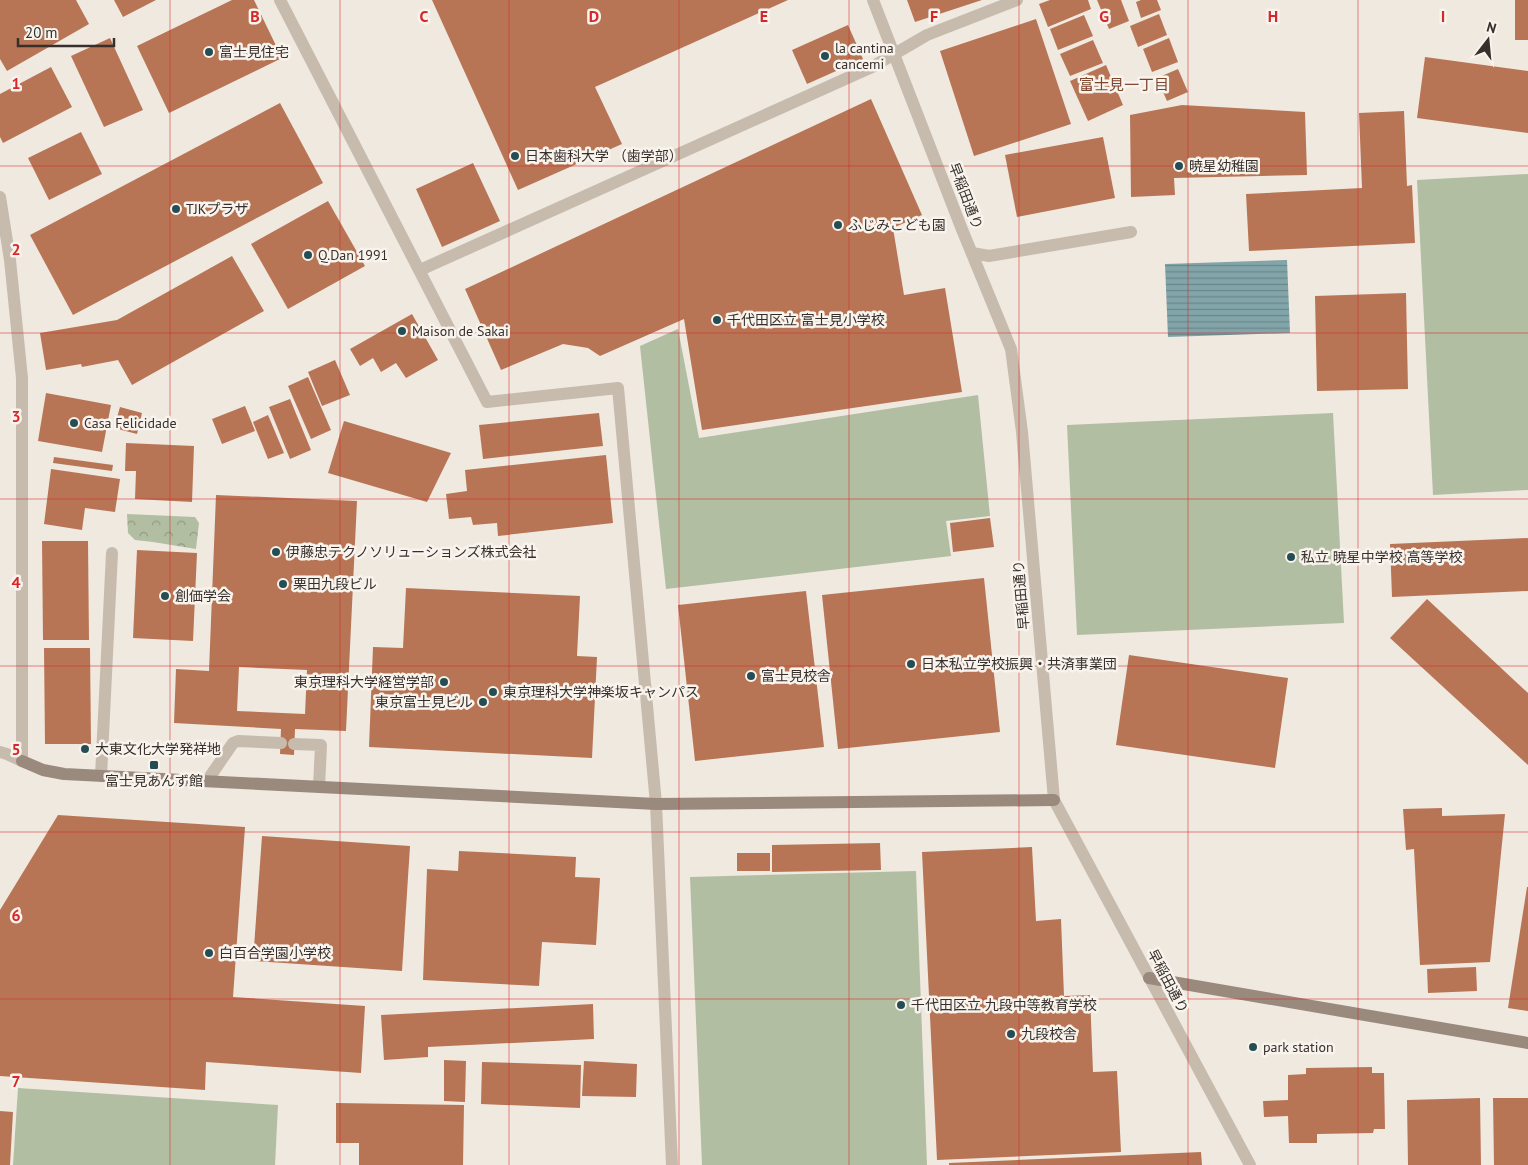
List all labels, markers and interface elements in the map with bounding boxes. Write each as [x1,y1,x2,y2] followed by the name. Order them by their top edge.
[250,6,260,26] text: B
[420,6,429,26] text: C
[589,6,599,26] text: D
[760,6,768,26] text: E
[930,6,938,26] text: F
[1099,6,1109,26] text: G
[1268,6,1278,26] text: H
[1441,6,1445,26] text: I
[18,15,114,47] scale bar
[1463,15,1513,65] north arrow
[1485,18,1498,37] text: N
[25,23,58,42] text: 20 m
[835,39,894,73] place label: la cantina cancemi
[219,43,289,61] place label: 富士見住宅
[203,46,215,58] marker: 富士見住宅
[819,50,831,62] marker: la cantina cancemi
[11,73,21,93] text: 1
[1079,75,1169,94] district label: 富士見一丁目
[525,147,683,165] place label: 日本歯科大学 （歯学部）
[509,150,521,162] marker: 日本歯科大学 （歯学部）
[1189,157,1259,175] place label: 暁星幼稚園
[945,160,987,232] street label: 早稲田通り
[1173,160,1185,172] marker: 暁星幼稚園
[186,200,248,218] place label: TJKプラザ
[170,203,182,215] marker: TJKプラザ
[848,216,946,234] place label: ふじみこども園
[832,219,844,231] marker: ふじみこども園
[11,239,21,259] text: 2
[318,246,388,264] place label: Q.Dan 1991
[302,249,314,261] marker: Q.Dan 1991
[727,311,885,329] place label: 千代田区立 富士見小学校
[711,314,723,326] marker: 千代田区立 富士見小学校
[412,322,509,340] place label: Maison de Sakai
[396,325,408,337] marker: Maison de Sakai
[11,406,21,426] text: 3
[84,414,177,432] place label: Casa Felicidade
[68,417,80,429] marker: Casa Felicidade
[286,543,537,561] place label: 伊藤忠テクノソリューションズ株式会社
[270,546,282,558] marker: 伊藤忠テクノソリューションズ株式会社
[1301,548,1462,566] place label: 私立 暁星中学校 高等学校
[1285,551,1297,563] marker: 私立 暁星中学校 高等学校
[1009,559,1033,631] street label: 早稲田通り
[11,572,21,592] text: 4
[293,575,377,593] place label: 栗田九段ビル
[277,578,289,590] marker: 栗田九段ビル
[175,587,231,605] place label: 創価学会
[159,590,171,602] marker: 創価学会
[921,655,1117,673] place label: 日本私立学校振興・共済事業団
[905,658,917,670] marker: 日本私立学校振興・共済事業団
[761,667,831,685] place label: 富士見校舎
[745,670,757,682] marker: 富士見校舎
[294,673,434,691] place label: 東京理科大学経営学部
[438,676,450,688] marker: 東京理科大学経営学部
[503,683,699,701] place label: 東京理科大学神楽坂キャンパス
[487,686,499,698] marker: 東京理科大学神楽坂キャンパス
[375,693,473,711] place label: 東京富士見ビル
[477,696,489,708] marker: 東京富士見ビル
[11,739,21,759] text: 5
[95,740,221,758] place label: 大東文化大学発祥地
[79,743,91,755] marker: 大東文化大学発祥地
[148,759,160,771] marker: 富士見あんず館
[105,772,203,790] place label: 富士見あんず館
[11,905,21,925] text: 6
[219,944,331,962] place label: 白百合学園小学校
[1144,946,1192,1016] street label: 早稲田通り
[203,947,215,959] marker: 白百合学園小学校
[911,996,1097,1014] place label: 千代田区立 九段中等教育学校
[895,999,907,1011] marker: 千代田区立 九段中等教育学校
[1021,1025,1077,1043] place label: 九段校舎
[1005,1028,1017,1040] marker: 九段校舎
[1263,1038,1334,1056] place label: park station
[1247,1041,1259,1053] marker: park station
[11,1071,21,1091] text: 7

